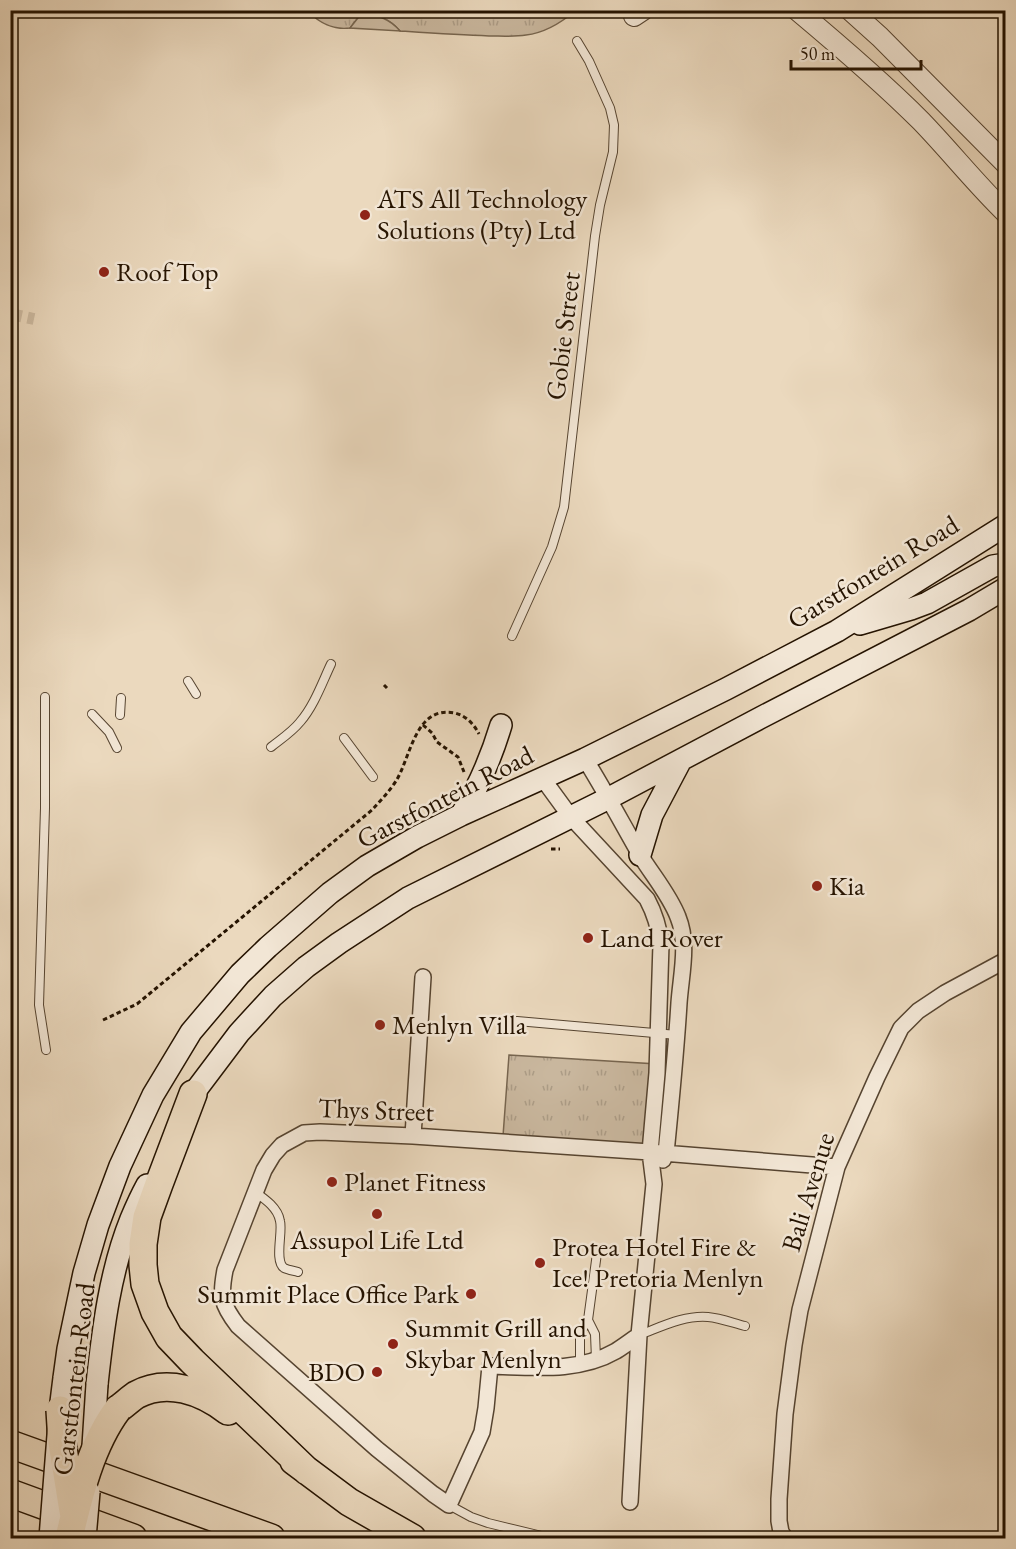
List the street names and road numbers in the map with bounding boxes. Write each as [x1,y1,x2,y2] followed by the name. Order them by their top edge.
[537,269,588,402] street label: Gobie Street
[781,506,965,637] street label: Garstfontein Road
[350,737,539,856] street label: Garstfontein Road
[317,1090,435,1129] street label: Thys Street
[773,1128,842,1256] street label: Bali Avenue
[44,1280,103,1477] street label: Garstfontein Road

